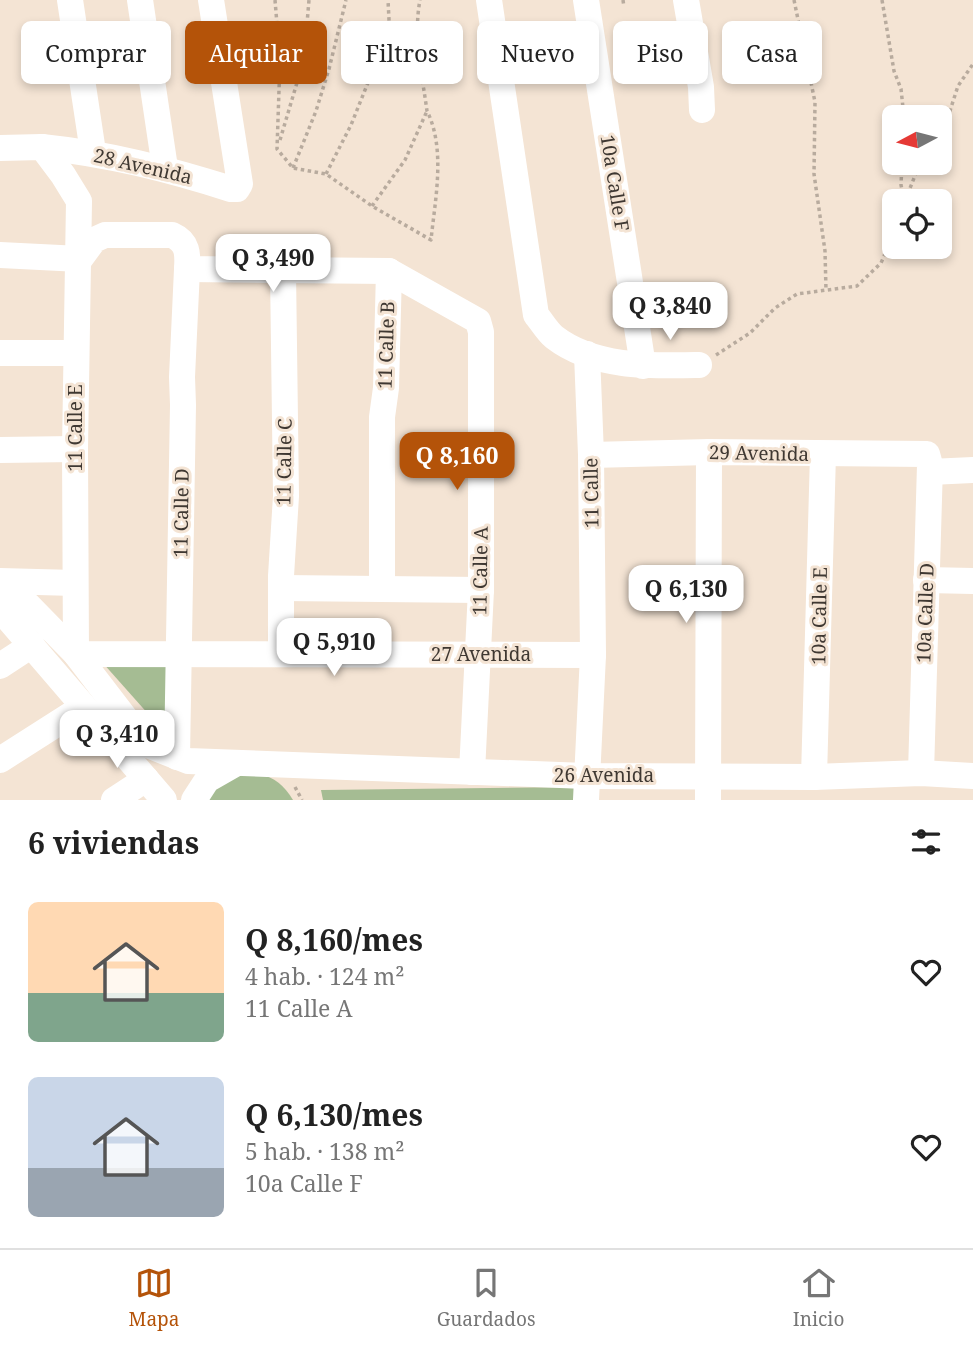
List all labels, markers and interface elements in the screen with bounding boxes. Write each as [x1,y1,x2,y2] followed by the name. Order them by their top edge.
[21,21,171,84] chip: Comprar
[185,21,327,84] chip: Alquilar
[341,21,463,84] chip: Filtros
[477,21,599,84] chip: Nuevo
[613,21,708,84] chip: Piso
[722,21,822,84] chip: Casa
[882,105,952,175] north arrow
[882,105,952,259] map controls
[595,133,635,233] street label: 10a Calle F
[91,142,195,190] street label: 28 Avenida
[882,189,952,259] button: locate
[208,234,338,294] pin: Q 3,490
[232,241,314,273] text: Q 3,490
[605,282,735,342] pin: Q 3,840
[629,289,711,321] text: Q 3,840
[371,301,401,389] street label: 11 Calle B
[62,384,88,472] street label: 11 Calle E
[270,418,298,506] street label: 11 Calle C
[392,433,522,492] pin: Q 8,160
[416,439,498,471] text: Q 8,160
[709,439,809,467] street label: 29 Avenida
[577,458,605,528] street label: 11 Calle
[167,468,195,558] street label: 11 Calle D
[466,526,494,616] street label: 11 Calle A
[910,563,940,663] street label: 10a Calle D
[621,566,751,625] pin: Q 6,130
[805,567,833,665] street label: 10a Calle E
[645,572,727,604] text: Q 6,130
[269,618,399,678] pin: Q 5,910
[293,625,375,657] text: Q 5,910
[431,641,531,667] street label: 27 Avenida
[52,710,182,770] pin: Q 3,410
[76,717,158,749] text: Q 3,410
[554,762,654,788] street label: 26 Avenida
[28,822,199,863] text: 6 viviendas
[907,823,945,861] icon: filters
[245,919,423,960] text: Q 8,160/mes
[84,930,168,1014] icon: home
[907,953,945,991] icon: heart
[245,960,404,992] text: 4 hab. · 124 m²
[245,992,353,1024] text: 11 Calle A
[245,1094,423,1135] text: Q 6,130/mes
[84,1105,168,1189] icon: home
[907,1128,945,1166] icon: heart
[245,1135,404,1167] text: 5 hab. · 138 m²
[245,1167,363,1199] text: 10a Calle F
[129,1264,179,1332] tab: Mapa
[437,1264,536,1332] tab: Guardados
[793,1264,844,1332] tab: Inicio

